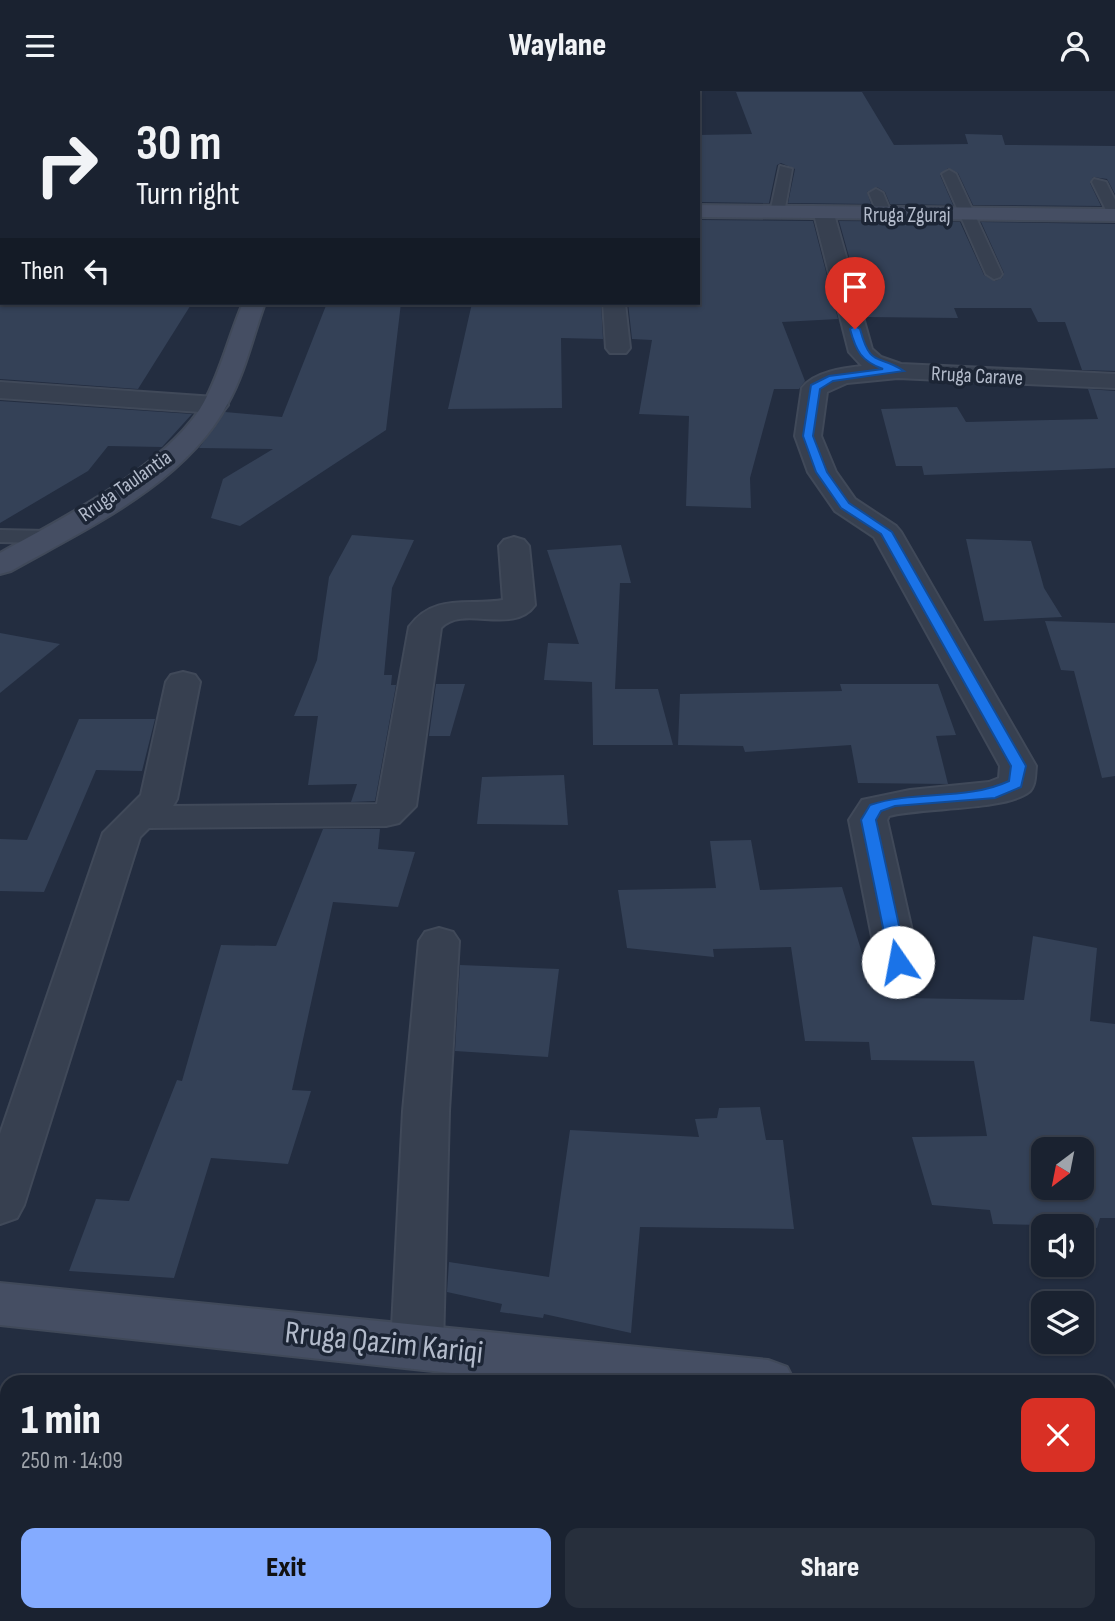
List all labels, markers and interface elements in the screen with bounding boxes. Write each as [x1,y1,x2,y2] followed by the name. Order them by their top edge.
[509,26,606,65] text: Waylane
[21,27,59,65] icon: menu
[1056,27,1094,65] icon: person
[136,115,221,174] text: 30 m
[21,119,112,210] icon: right
[136,175,240,214] text: Turn right
[863,203,951,228] street label: Rruga Zguraj
[78,252,116,290] icon: left
[21,256,64,287] text: Then
[825,257,885,329] pin
[836,268,874,306] icon: arrive
[930,361,1024,391] street label: Rruga Carave
[74,445,176,527] street label: Rruga Taulantia
[861,925,935,999] position arrow
[1031,1137,1094,1201] north arrow
[1031,1137,1094,1354] map controls
[1031,1214,1094,1277] button: sound
[1031,1291,1094,1354] button: layers
[283,1313,485,1373] street label: Rruga Qazim Kariqi
[21,1395,101,1446] text: 1 min
[1021,1398,1095,1472] button: close
[21,1447,123,1475] text: 250 m · 14:09
[21,1528,551,1608] button: Exit
[565,1528,1095,1608] button: Share

